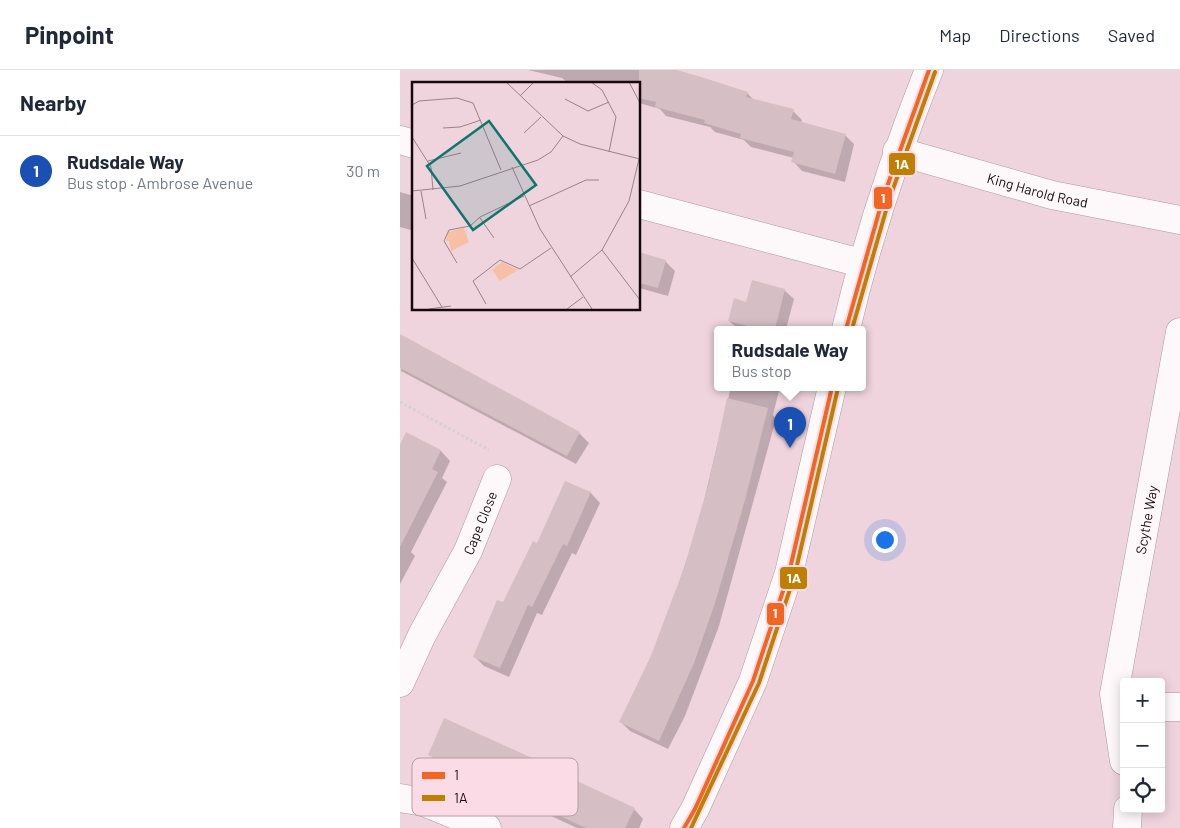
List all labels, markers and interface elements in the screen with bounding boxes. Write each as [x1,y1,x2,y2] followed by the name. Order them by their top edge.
[25,20,114,49] text: Pinpoint
[939,24,971,46] text: Map
[999,24,1080,46] text: Directions
[1108,24,1155,46] text: Saved
[412,82,640,310] inset map
[20,90,86,115] text: Nearby
[67,150,184,173] text: Rudsdale Way
[888,152,916,176] line badge: 1A
[895,155,910,172] text: 1A
[33,161,39,180] text: 1
[346,161,380,180] text: 30 m
[985,169,1090,210] street label: King Harold Road
[67,173,253,192] text: Bus stop · Ambrose Avenue
[873,186,893,210] line badge: 1
[881,189,886,206] text: 1
[714,326,866,391] popup
[732,338,848,361] text: Rudsdale Way
[732,361,792,380] text: Bus stop
[774,407,806,448] pin: 1
[1131,483,1161,556] street label: Scythe Way
[459,488,500,557] street label: Cape Close
[872,527,898,553] your location
[779,566,808,590] line badge: 1A
[787,569,802,586] text: 1A
[766,602,785,626] line badge: 1
[773,604,778,621] text: 1
[1120,678,1165,813] map controls
[1120,678,1165,723] button: +
[1120,723,1165,768] button: −
[412,758,578,816] legend
[454,766,459,783] text: 1
[1120,768,1165,813] button: locate
[454,789,468,806] text: 1A

